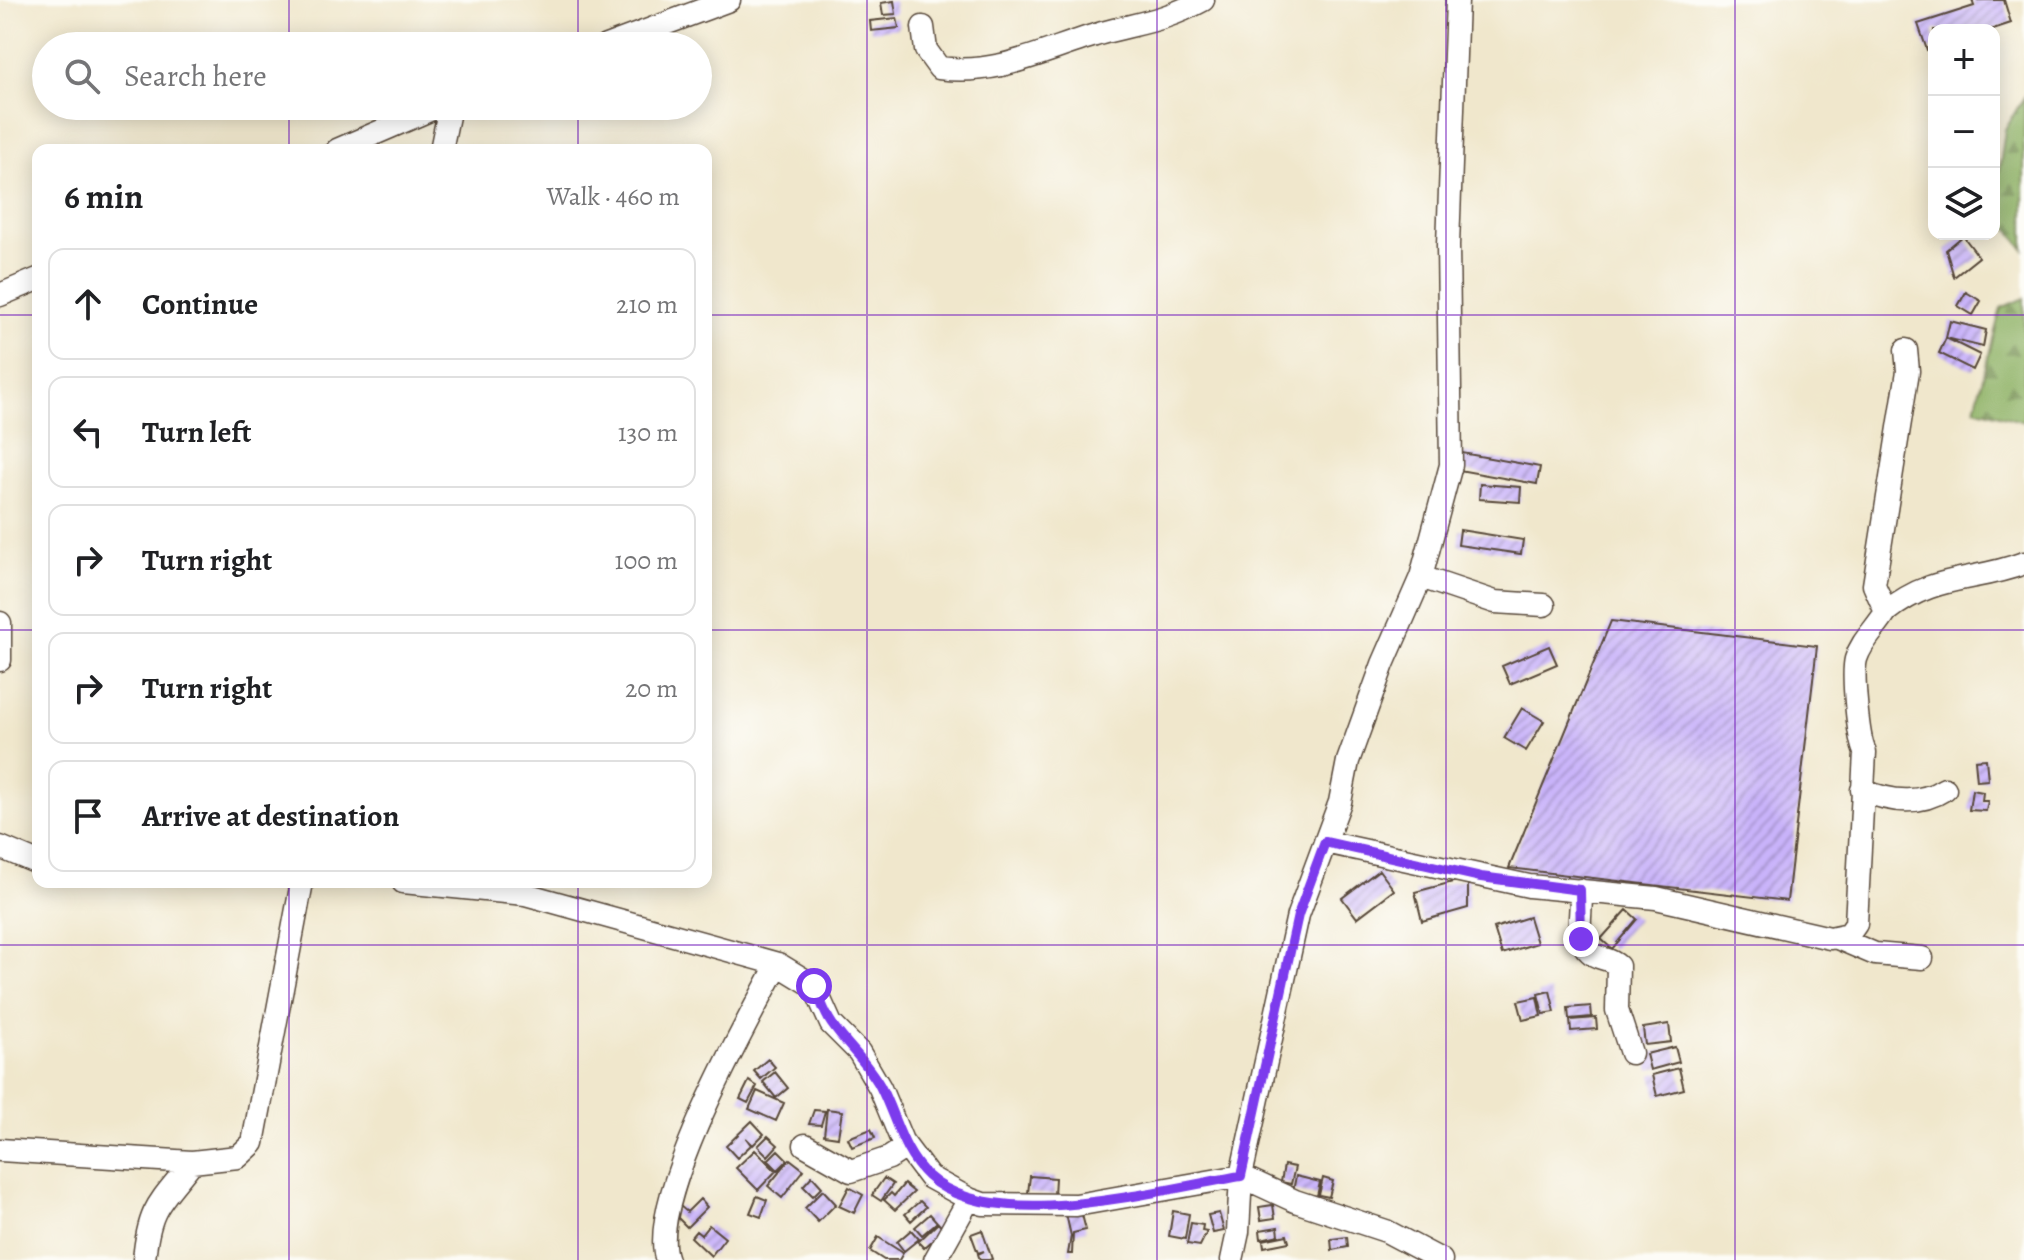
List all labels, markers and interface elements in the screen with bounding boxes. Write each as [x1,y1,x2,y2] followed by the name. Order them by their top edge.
[1928,24,2000,240] map controls
[1928,24,2000,96] button: +
[32,32,712,120] search box
[60,54,104,98] icon: search
[124,56,267,96] text: Search here
[1928,96,2000,168] button: −
[1928,168,2000,240] button: layers
[64,173,143,220] text: 6 min
[547,179,680,214] text: Walk · 460 m
[66,282,110,326] icon: ahead
[142,284,258,324] text: Continue
[616,287,678,322] text: 210 m
[66,410,110,454] icon: left
[142,412,251,452] text: Turn left
[618,415,678,450] text: 130 m
[66,538,110,582] icon: right
[142,540,272,580] text: Turn right
[615,543,678,578] text: 100 m
[66,666,110,710] icon: right
[142,668,272,708] text: Turn right
[625,671,678,706] text: 20 m
[66,794,110,838] icon: arrive
[142,796,399,836] text: Arrive at destination
[1563,921,1599,957] route end
[796,968,832,1004] route start

